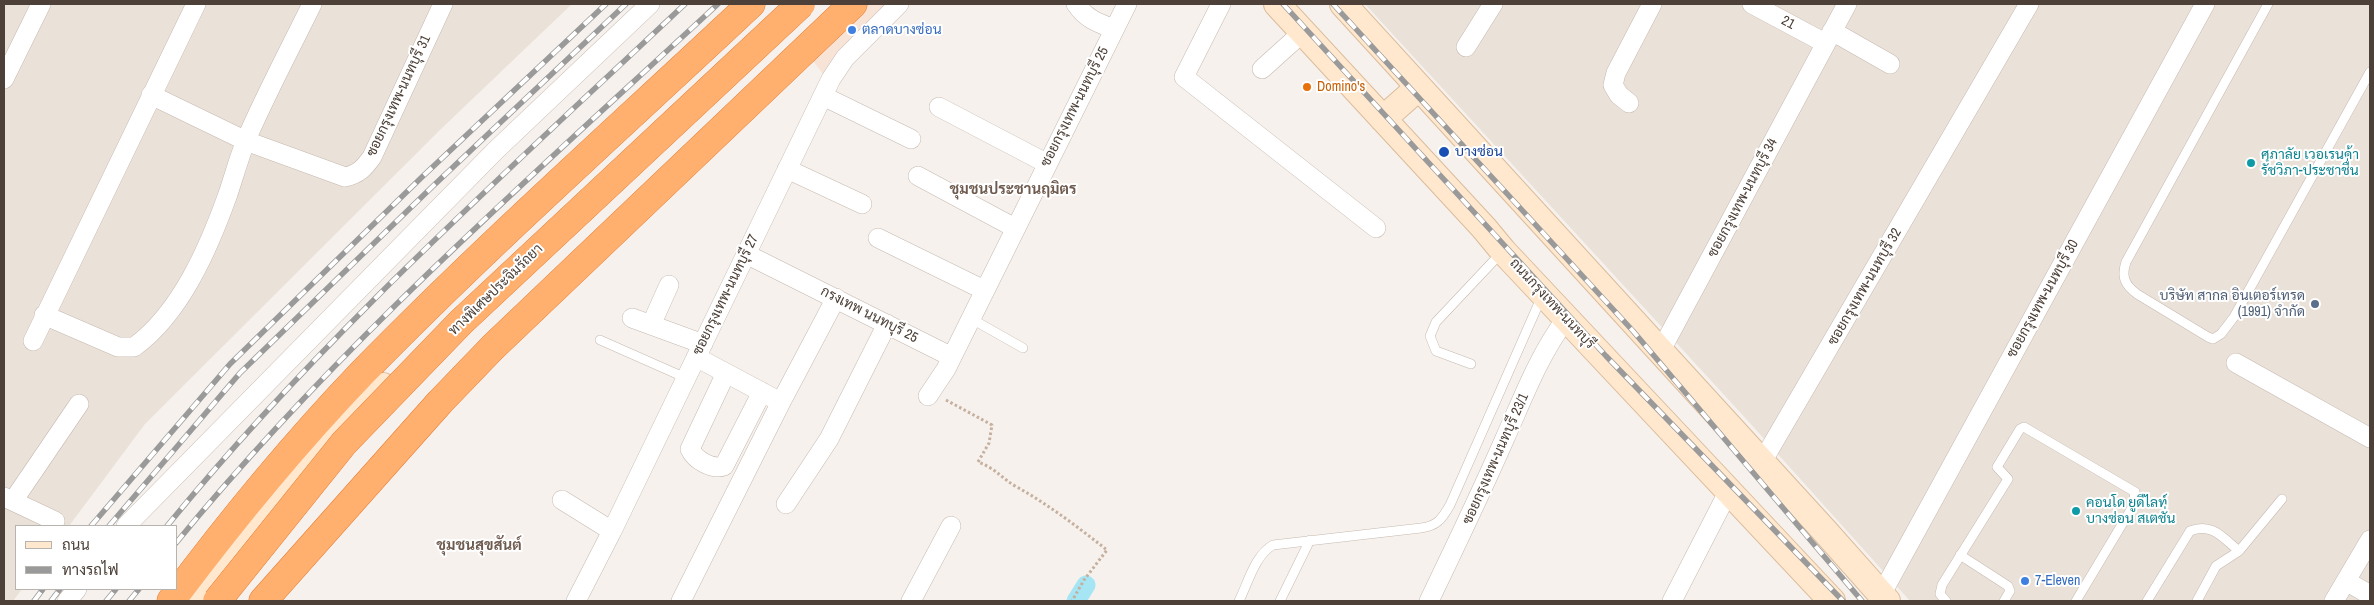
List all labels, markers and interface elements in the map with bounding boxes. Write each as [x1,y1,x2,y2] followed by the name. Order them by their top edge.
[1778,13,1798,33] street label: 21
[862,22,942,38] place label: ตลาดบางซ่อน
[846,24,858,36] marker: ตลาดบางซ่อน
[363,33,435,159] street label: ซอยกรุงเทพ-นนทบุรี 31
[1037,44,1113,170] street label: ซอยกรุงเทพ-นนทบุรี 25
[1317,79,1365,95] place label: Domino's
[1301,81,1313,93] marker: Domino's
[1705,136,1781,260] street label: ซอยกรุงเทพ-นนทบุรี 34
[1455,144,1503,160] place label: บางซ่อน
[1437,145,1451,159] marker: บางซ่อน
[2261,147,2359,180] place label: ศุภาลัย เวอเรนด้า รัชวิภา-ประชาชื่น
[2245,157,2257,169] marker: ศุภาลัย เวอเรนด้า รัชวิภา-ประชาชื่น
[950,181,1076,199] district label: ชุมชนประชานฤมิตร
[1825,226,1905,348] street label: ซอยกรุงเทพ-นนทบุรี 32
[689,232,763,358] street label: ซอยกรุงเทพ-นนทบุรี 27
[2004,237,2082,361] street label: ซอยกรุงเทพ-นนทบุรี 30
[446,241,546,339] street label: ทางพิเศษประจิมรัถยา
[1506,255,1598,353] street label: ถนนกรุงเทพ-นนทบุรี
[818,283,920,347] street label: กรงเทพ นนทบุรี 25
[2159,288,2305,321] place label: บริษัท สากล อินเตอร์เทรด (1991) จำกัด
[2309,298,2321,310] marker: บริษัท สากล อินเตอร์เทรด (1991) จำกัด
[1459,391,1533,527] street label: ซอยกรุงเทพ-นนทบุรี 23/1
[2086,495,2175,528] place label: คอนโด ยูดีไลท์ บางซ่อน สเตชั่น
[2070,505,2082,517] marker: คอนโด ยูดีไลท์ บางซ่อน สเตชั่น
[15,525,178,590] legend
[62,534,90,555] text: ถนน
[436,537,522,555] district label: ชุมชนสุขสันต์
[62,559,119,580] text: ทางรถไฟ
[2035,573,2080,589] place label: 7-Eleven
[2019,575,2031,587] marker: 7-Eleven

